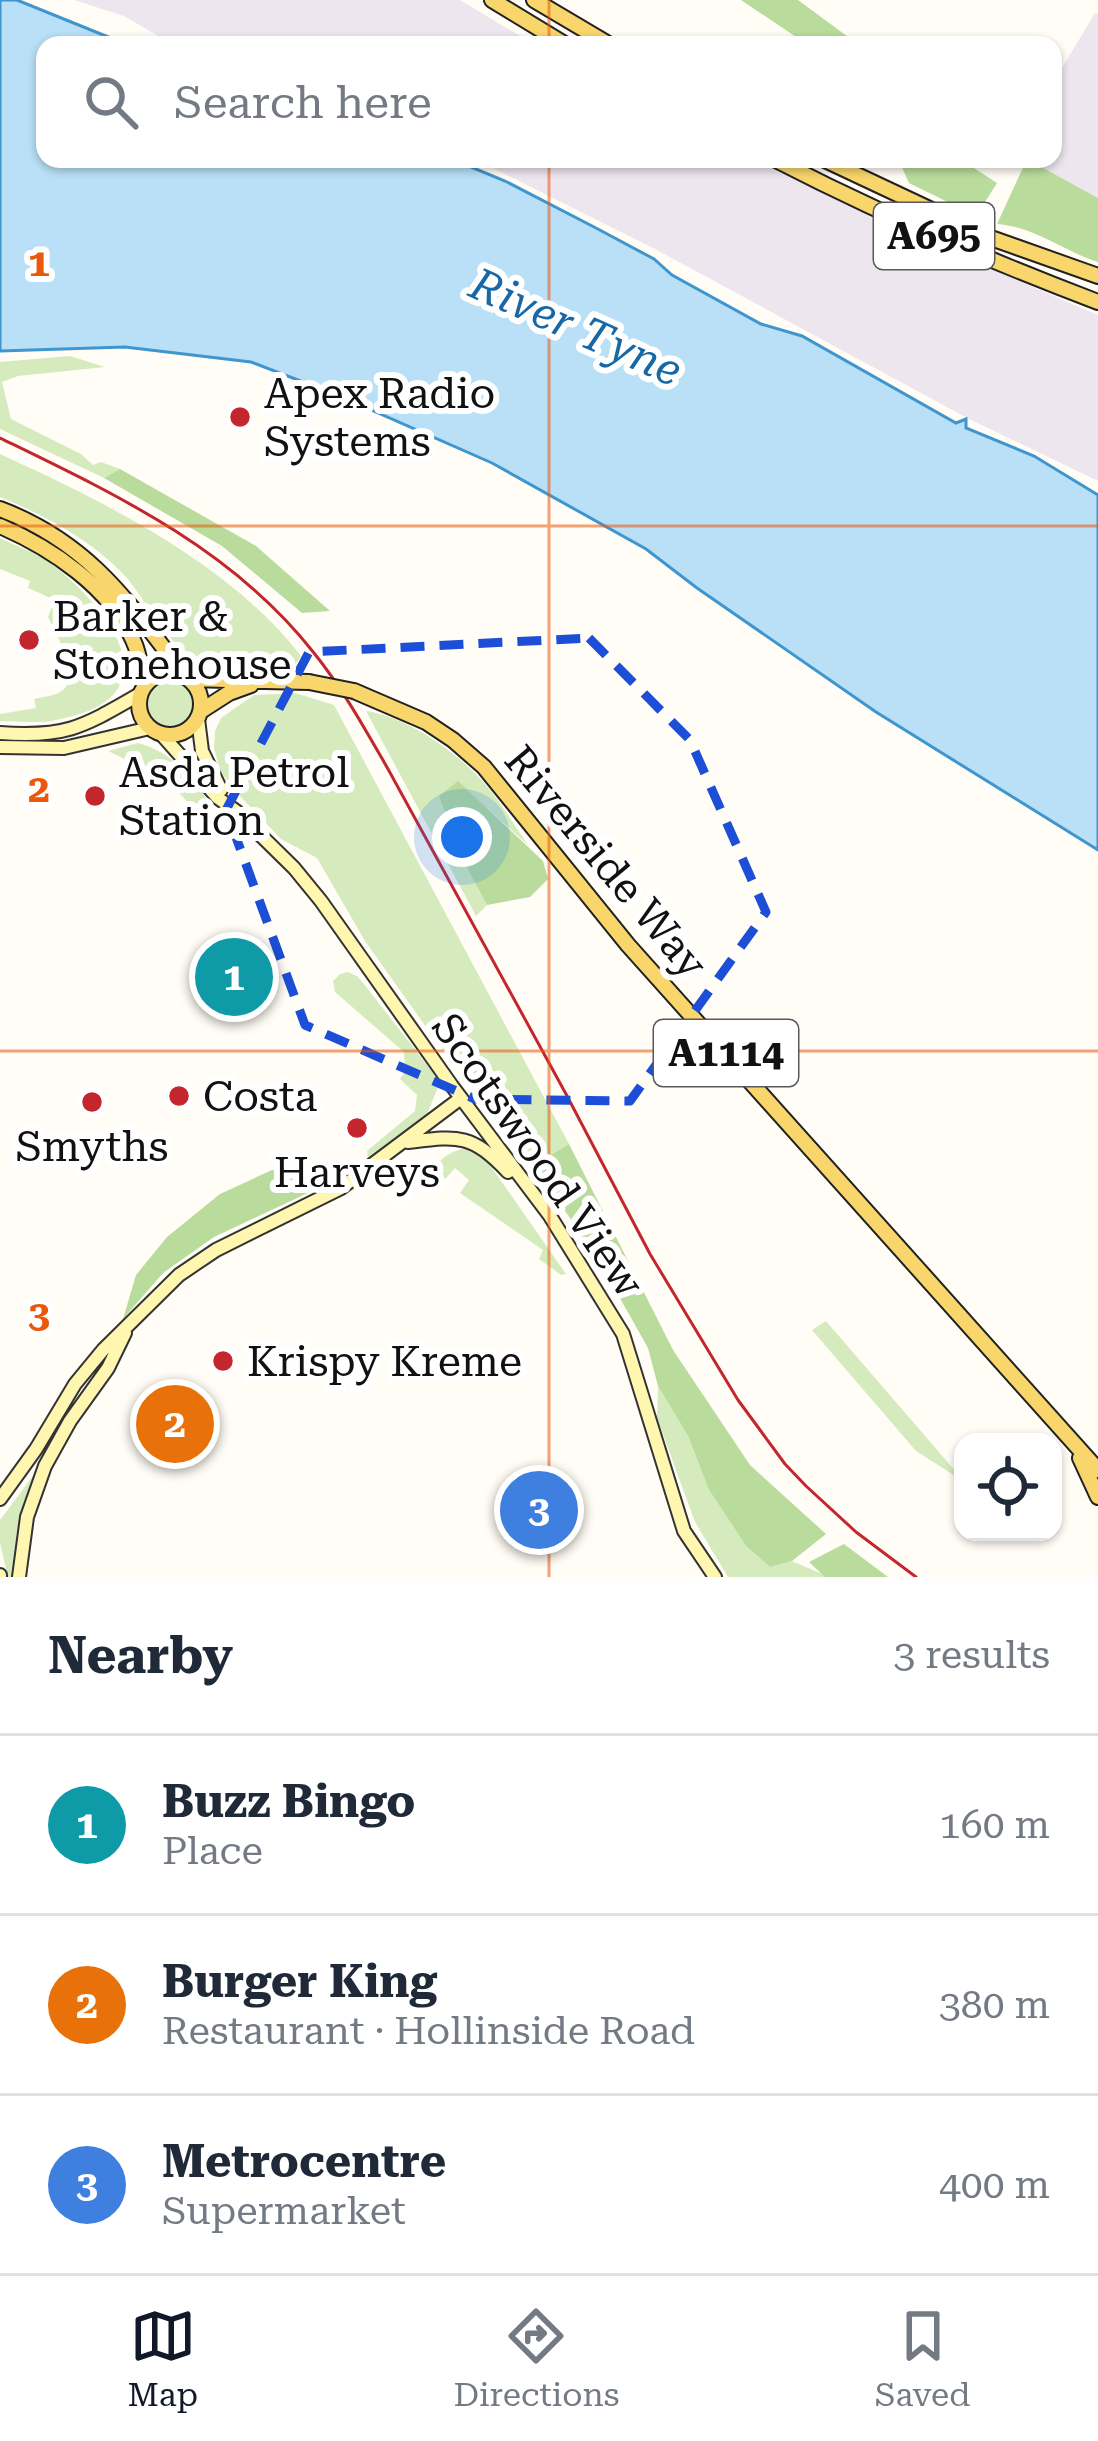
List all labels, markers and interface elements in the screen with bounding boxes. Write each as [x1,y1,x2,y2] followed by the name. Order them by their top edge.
[36,36,1062,168] search box
[78,69,144,135] icon: search
[174,76,432,129] text: Search here
[874,203,994,269] road number: A695
[28,240,50,286] text: 1
[461,256,690,397] water label: River Tyne
[264,369,495,466] place label: Apex Radio Systems
[227,404,253,430] marker: Apex Radio Systems
[53,592,292,689] place label: Barker & Stonehouse
[16,627,42,653] marker: Barker & Stonehouse
[495,736,717,988] street label: Riverside Way
[119,748,349,845] place label: Asda Petrol Station
[28,766,50,812] text: 2
[82,783,108,809] marker: Asda Petrol Station
[432,807,492,867] your location
[195,932,273,1022] pin: 1
[422,1004,654,1306] street label: Scotswood View
[654,1020,798,1086] road number: A1114
[203,1072,318,1121] place label: Costa
[166,1083,192,1109] marker: Costa
[79,1089,105,1115] marker: Smyths
[344,1115,370,1141] marker: Harveys
[16,1122,168,1171] place label: Smyths
[274,1148,440,1197] place label: Harveys
[28,1292,50,1338] text: 3
[247,1337,522,1386] place label: Krispy Kreme
[210,1348,236,1374] marker: Krispy Kreme
[136,1379,214,1469] pin: 2
[954,1433,1062,1541] map controls
[954,1433,1062,1541] button: locate
[500,1465,578,1555] pin: 3
[48,1626,233,1685] text: Nearby
[893,1632,1050,1678] text: 3 results
[162,1775,415,1828] text: Buzz Bingo
[76,1802,98,1848] text: 1
[939,1802,1050,1848] text: 160 m
[162,1828,263,1874] text: Place
[162,1955,437,2008] text: Burger King
[76,1982,98,2028] text: 2
[939,1982,1050,2028] text: 380 m
[162,2008,695,2054] text: Restaurant · Hollinside Road
[162,2135,446,2188] text: Metrocentre
[76,2162,98,2208] text: 3
[939,2162,1050,2208] text: 400 m
[162,2188,406,2234] text: Supermarket
[128,2303,198,2414] tab: Map
[453,2303,619,2414] tab: Directions
[875,2303,970,2414] tab: Saved

